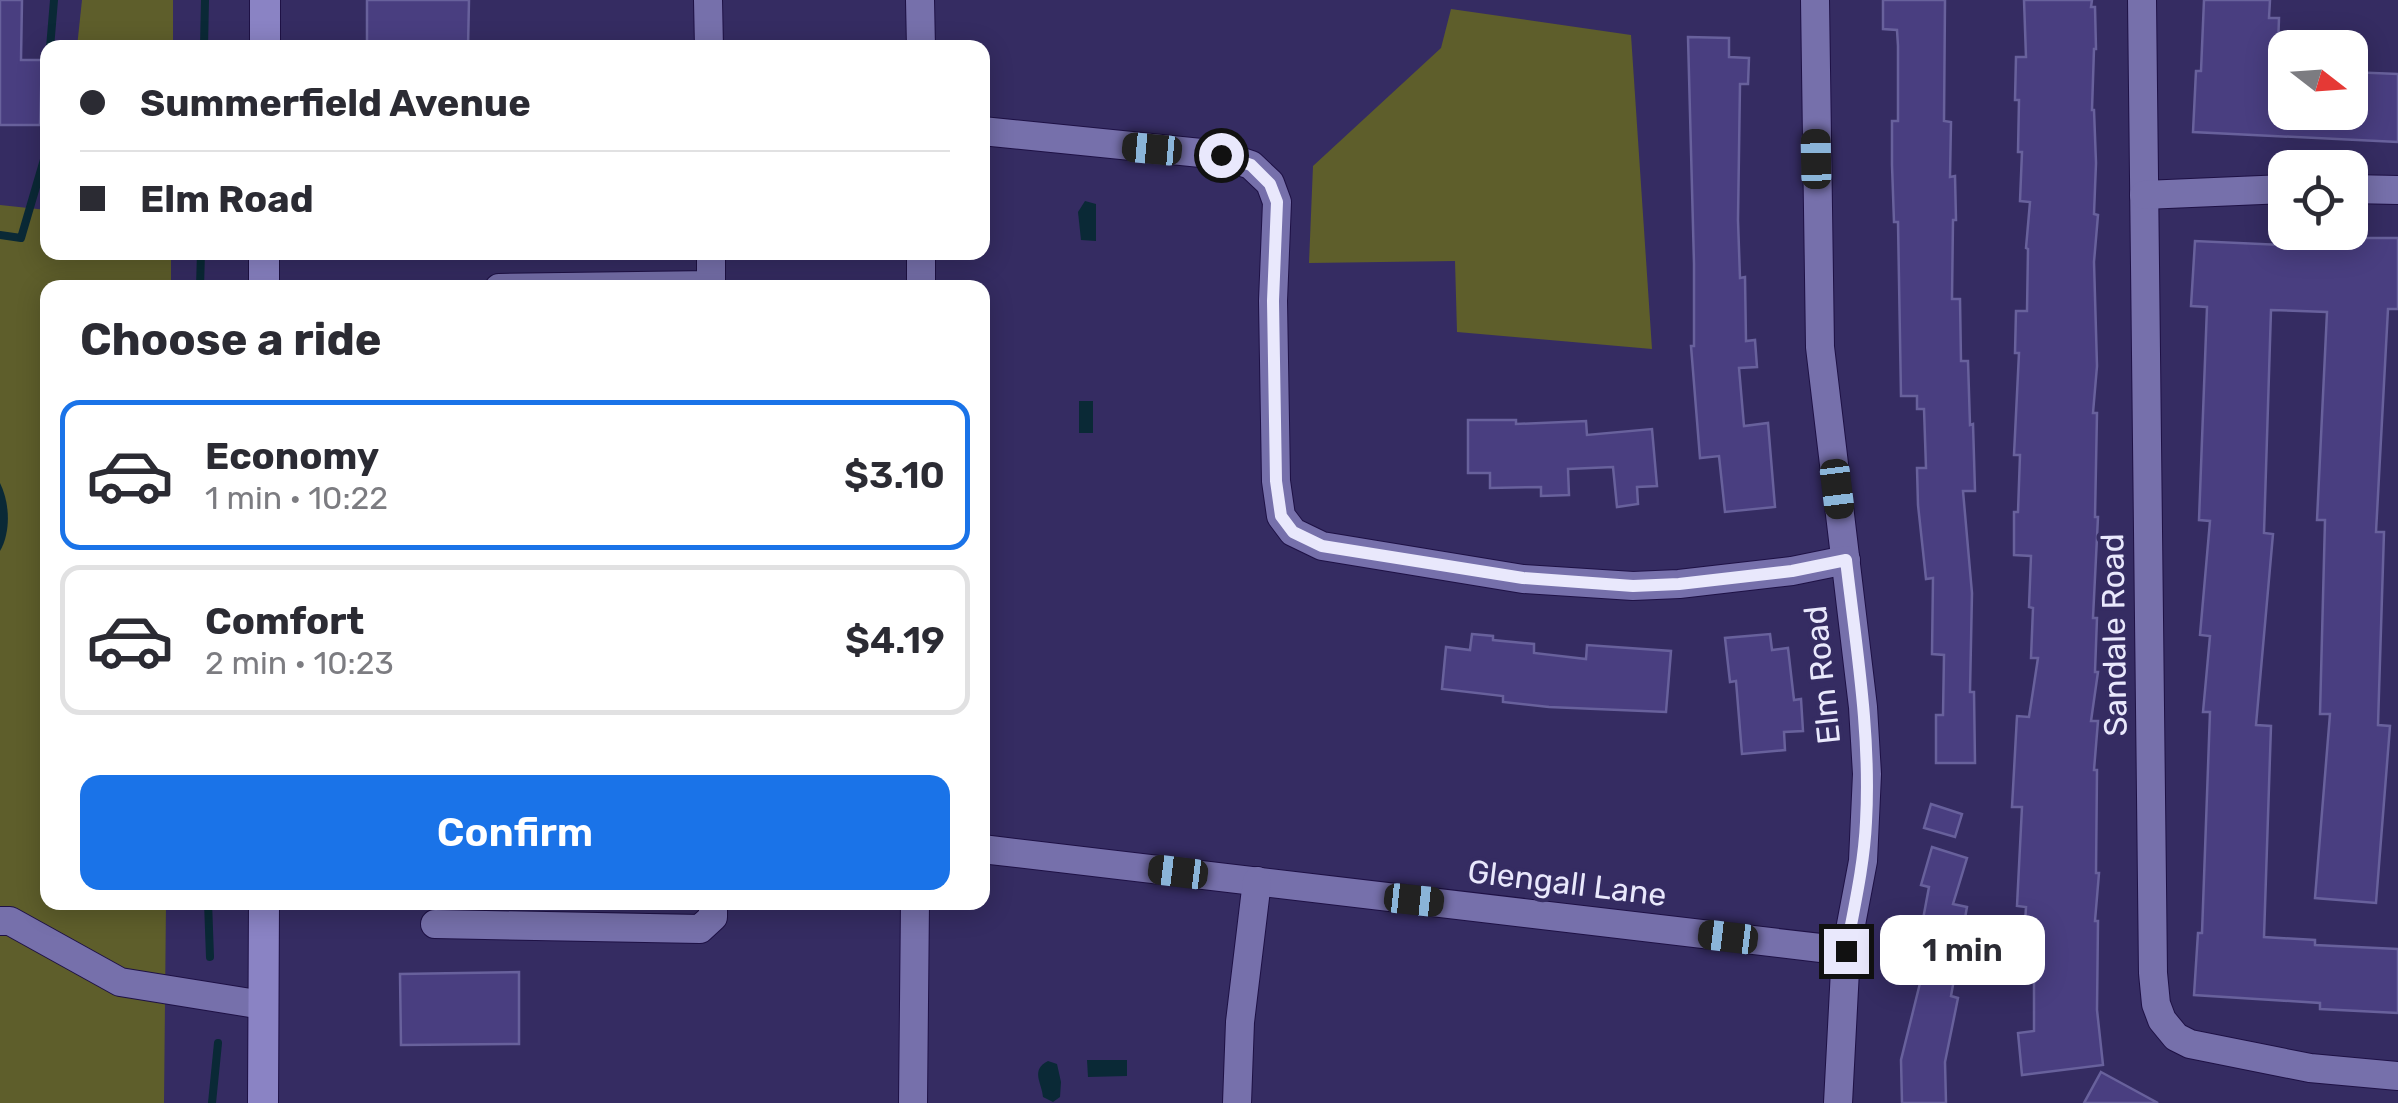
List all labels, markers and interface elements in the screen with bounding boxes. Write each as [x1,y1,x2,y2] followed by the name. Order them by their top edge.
[2268,30,2368,130] north arrow
[2268,30,2368,250] map controls
[140,80,531,126] text: Summerfield Avenue
[1800,129,1832,189] car
[1121,131,1183,167] car
[1199,133,1244,178] route start
[2268,150,2368,250] button: locate
[140,176,314,222] text: Elm Road
[80,313,382,366] text: Choose a ride
[85,430,175,520] icon: car
[205,433,379,479] text: Economy
[844,452,945,498] text: $3.10
[1818,457,1856,521] car
[205,479,388,517] text: 1 min · 10:22
[2093,533,2135,737] street label: Sandale Road
[85,595,175,685] icon: car
[205,598,364,644] text: Comfort
[1796,604,1848,746] street label: Elm Road
[845,617,945,663] text: $4.19
[205,644,394,682] text: 2 min · 10:23
[80,775,950,890] button: Confirm
[1465,852,1669,914] street label: Glengall Lane
[1146,853,1210,891] car
[1383,882,1445,918] car
[1881,916,2046,986] callout: 1 min
[1696,918,1760,956] car
[1824,929,1869,974] route end
[1922,931,2003,969] text: 1 min

